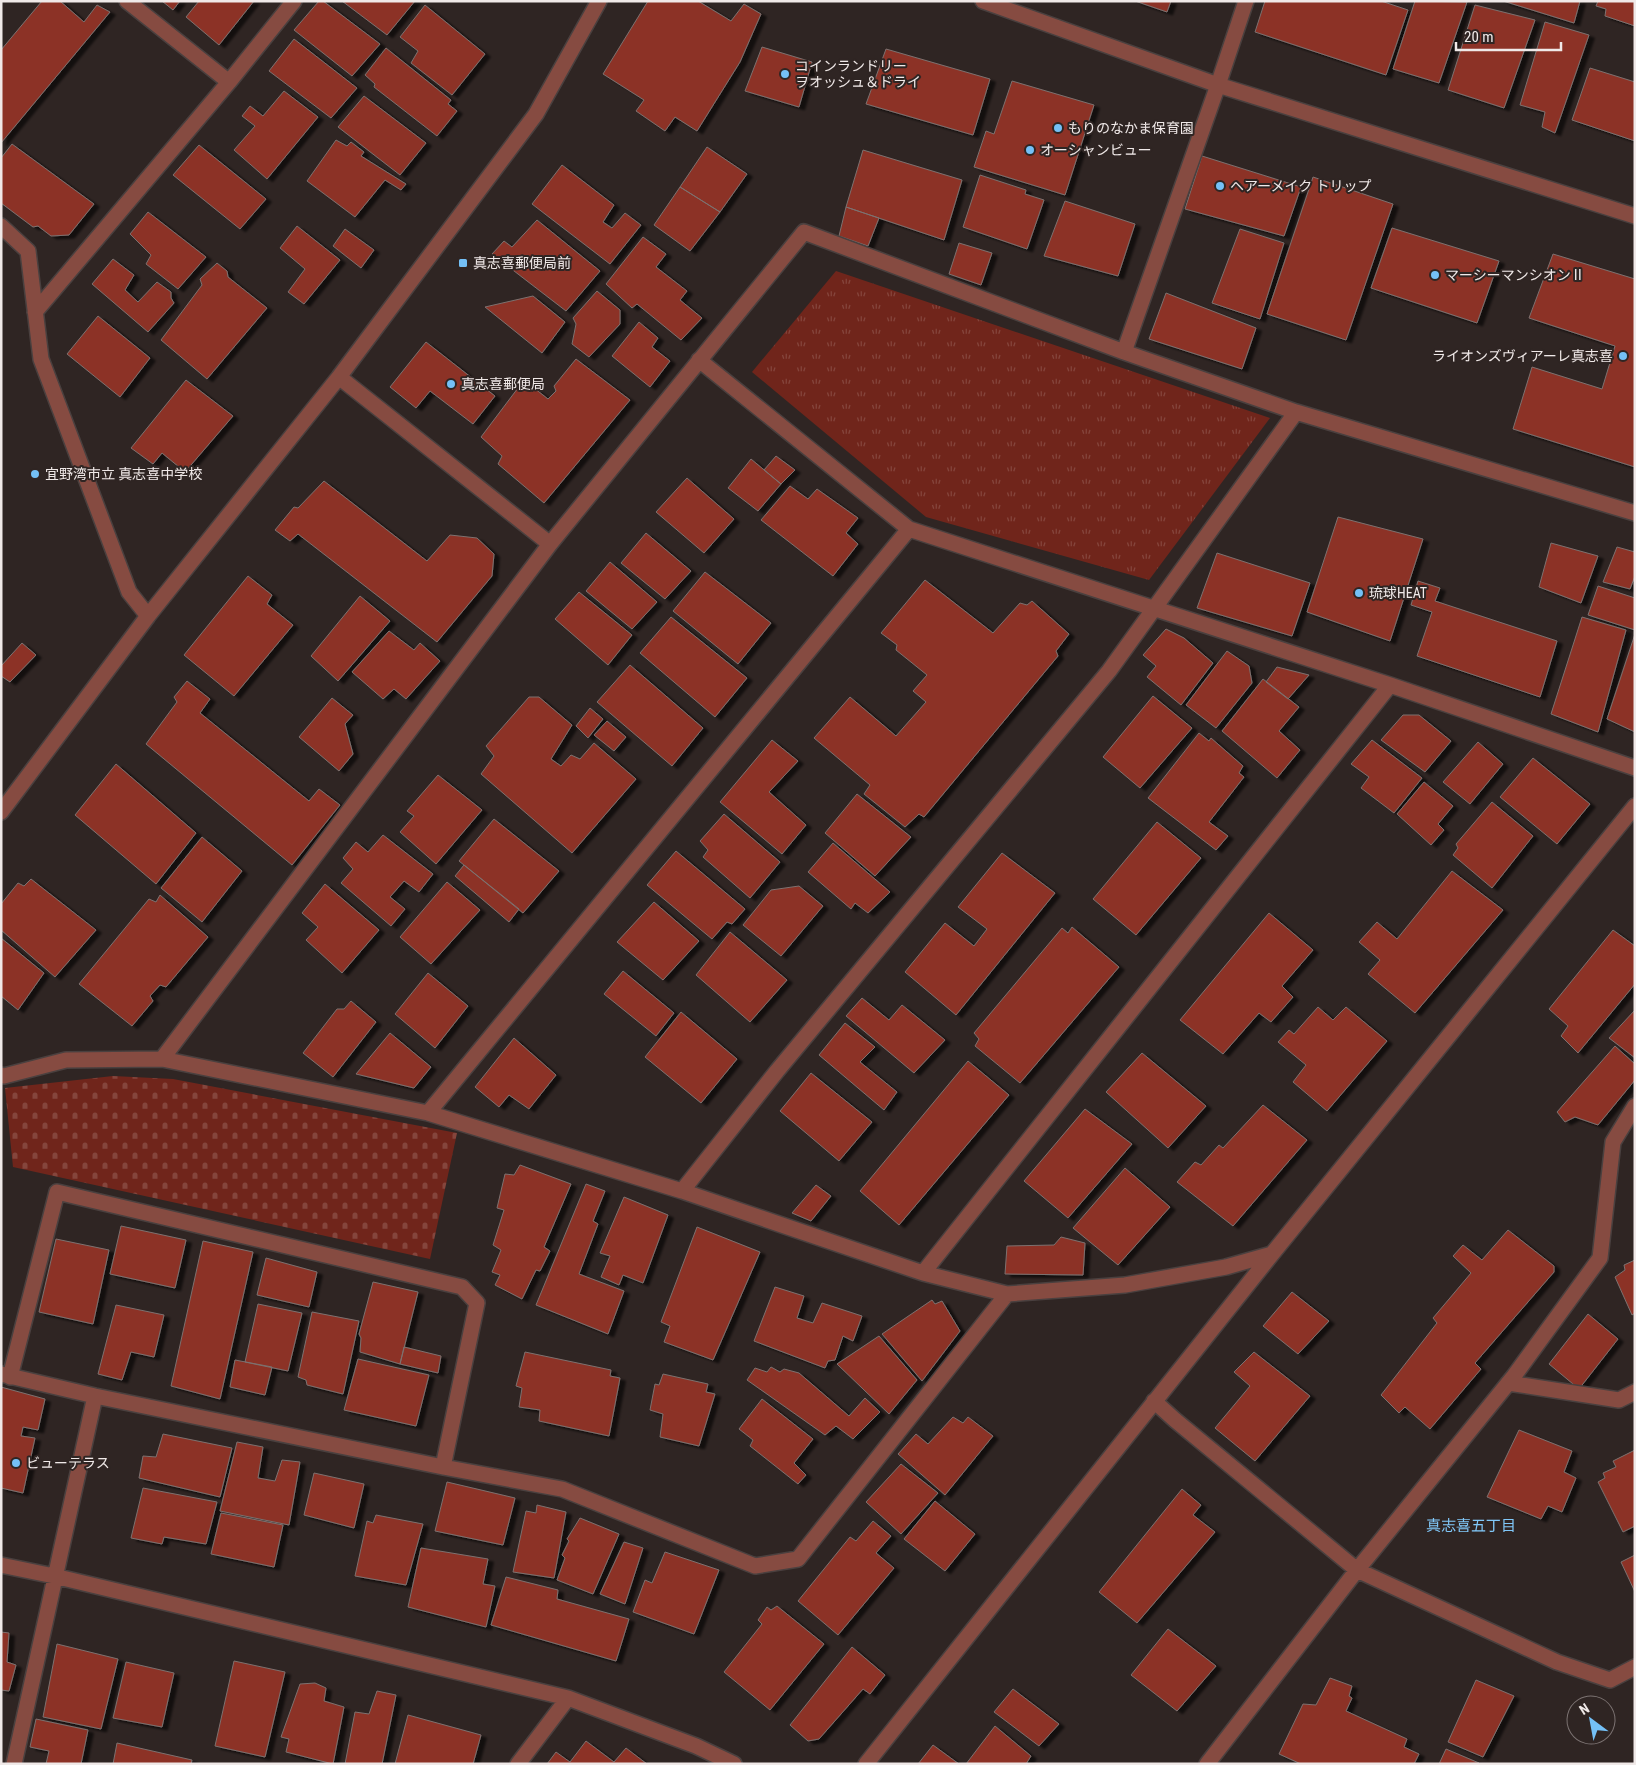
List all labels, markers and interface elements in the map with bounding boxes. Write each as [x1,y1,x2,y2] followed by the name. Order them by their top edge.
[1456,20,1561,52] scale bar
[1464,28,1494,46] text: 20 m
[795,58,921,90] place label: コインランドリー ヲオッシュ＆ドライ
[779,68,791,80] marker: コインランドリー ヲオッシュ＆ドライ
[1068,120,1194,136] place label: もりのなかま保育園
[1052,122,1064,134] marker: もりのなかま保育園
[1040,142,1152,158] place label: オーシャンビュー
[1024,144,1036,156] marker: オーシャンビュー
[1230,178,1372,194] place label: ヘアーメイク トリップ
[1214,180,1226,192] marker: ヘアーメイク トリップ
[473,255,571,271] place label: 真志喜郵便局前
[457,257,469,269] marker: 真志喜郵便局前
[1445,267,1585,283] place label: マーシーマンシオンⅡ
[1429,269,1441,281] marker: マーシーマンシオンⅡ
[1432,348,1613,364] place label: ライオンズヴィアーレ真志喜
[1617,350,1629,362] marker: ライオンズヴィアーレ真志喜
[461,376,545,392] place label: 真志喜郵便局
[445,378,457,390] marker: 真志喜郵便局
[45,466,202,482] place label: 宜野湾市立 真志喜中学校
[29,468,41,480] marker: 宜野湾市立 真志喜中学校
[1369,585,1427,601] place label: 琉球HEAT
[1353,587,1365,599] marker: 琉球HEAT
[26,1455,110,1471] place label: ビューテラス
[10,1457,22,1469] marker: ビューテラス
[1426,1517,1516,1535] district label: 真志喜五丁目
[1566,1695,1616,1745] north arrow
[1576,1700,1592,1718] text: N

